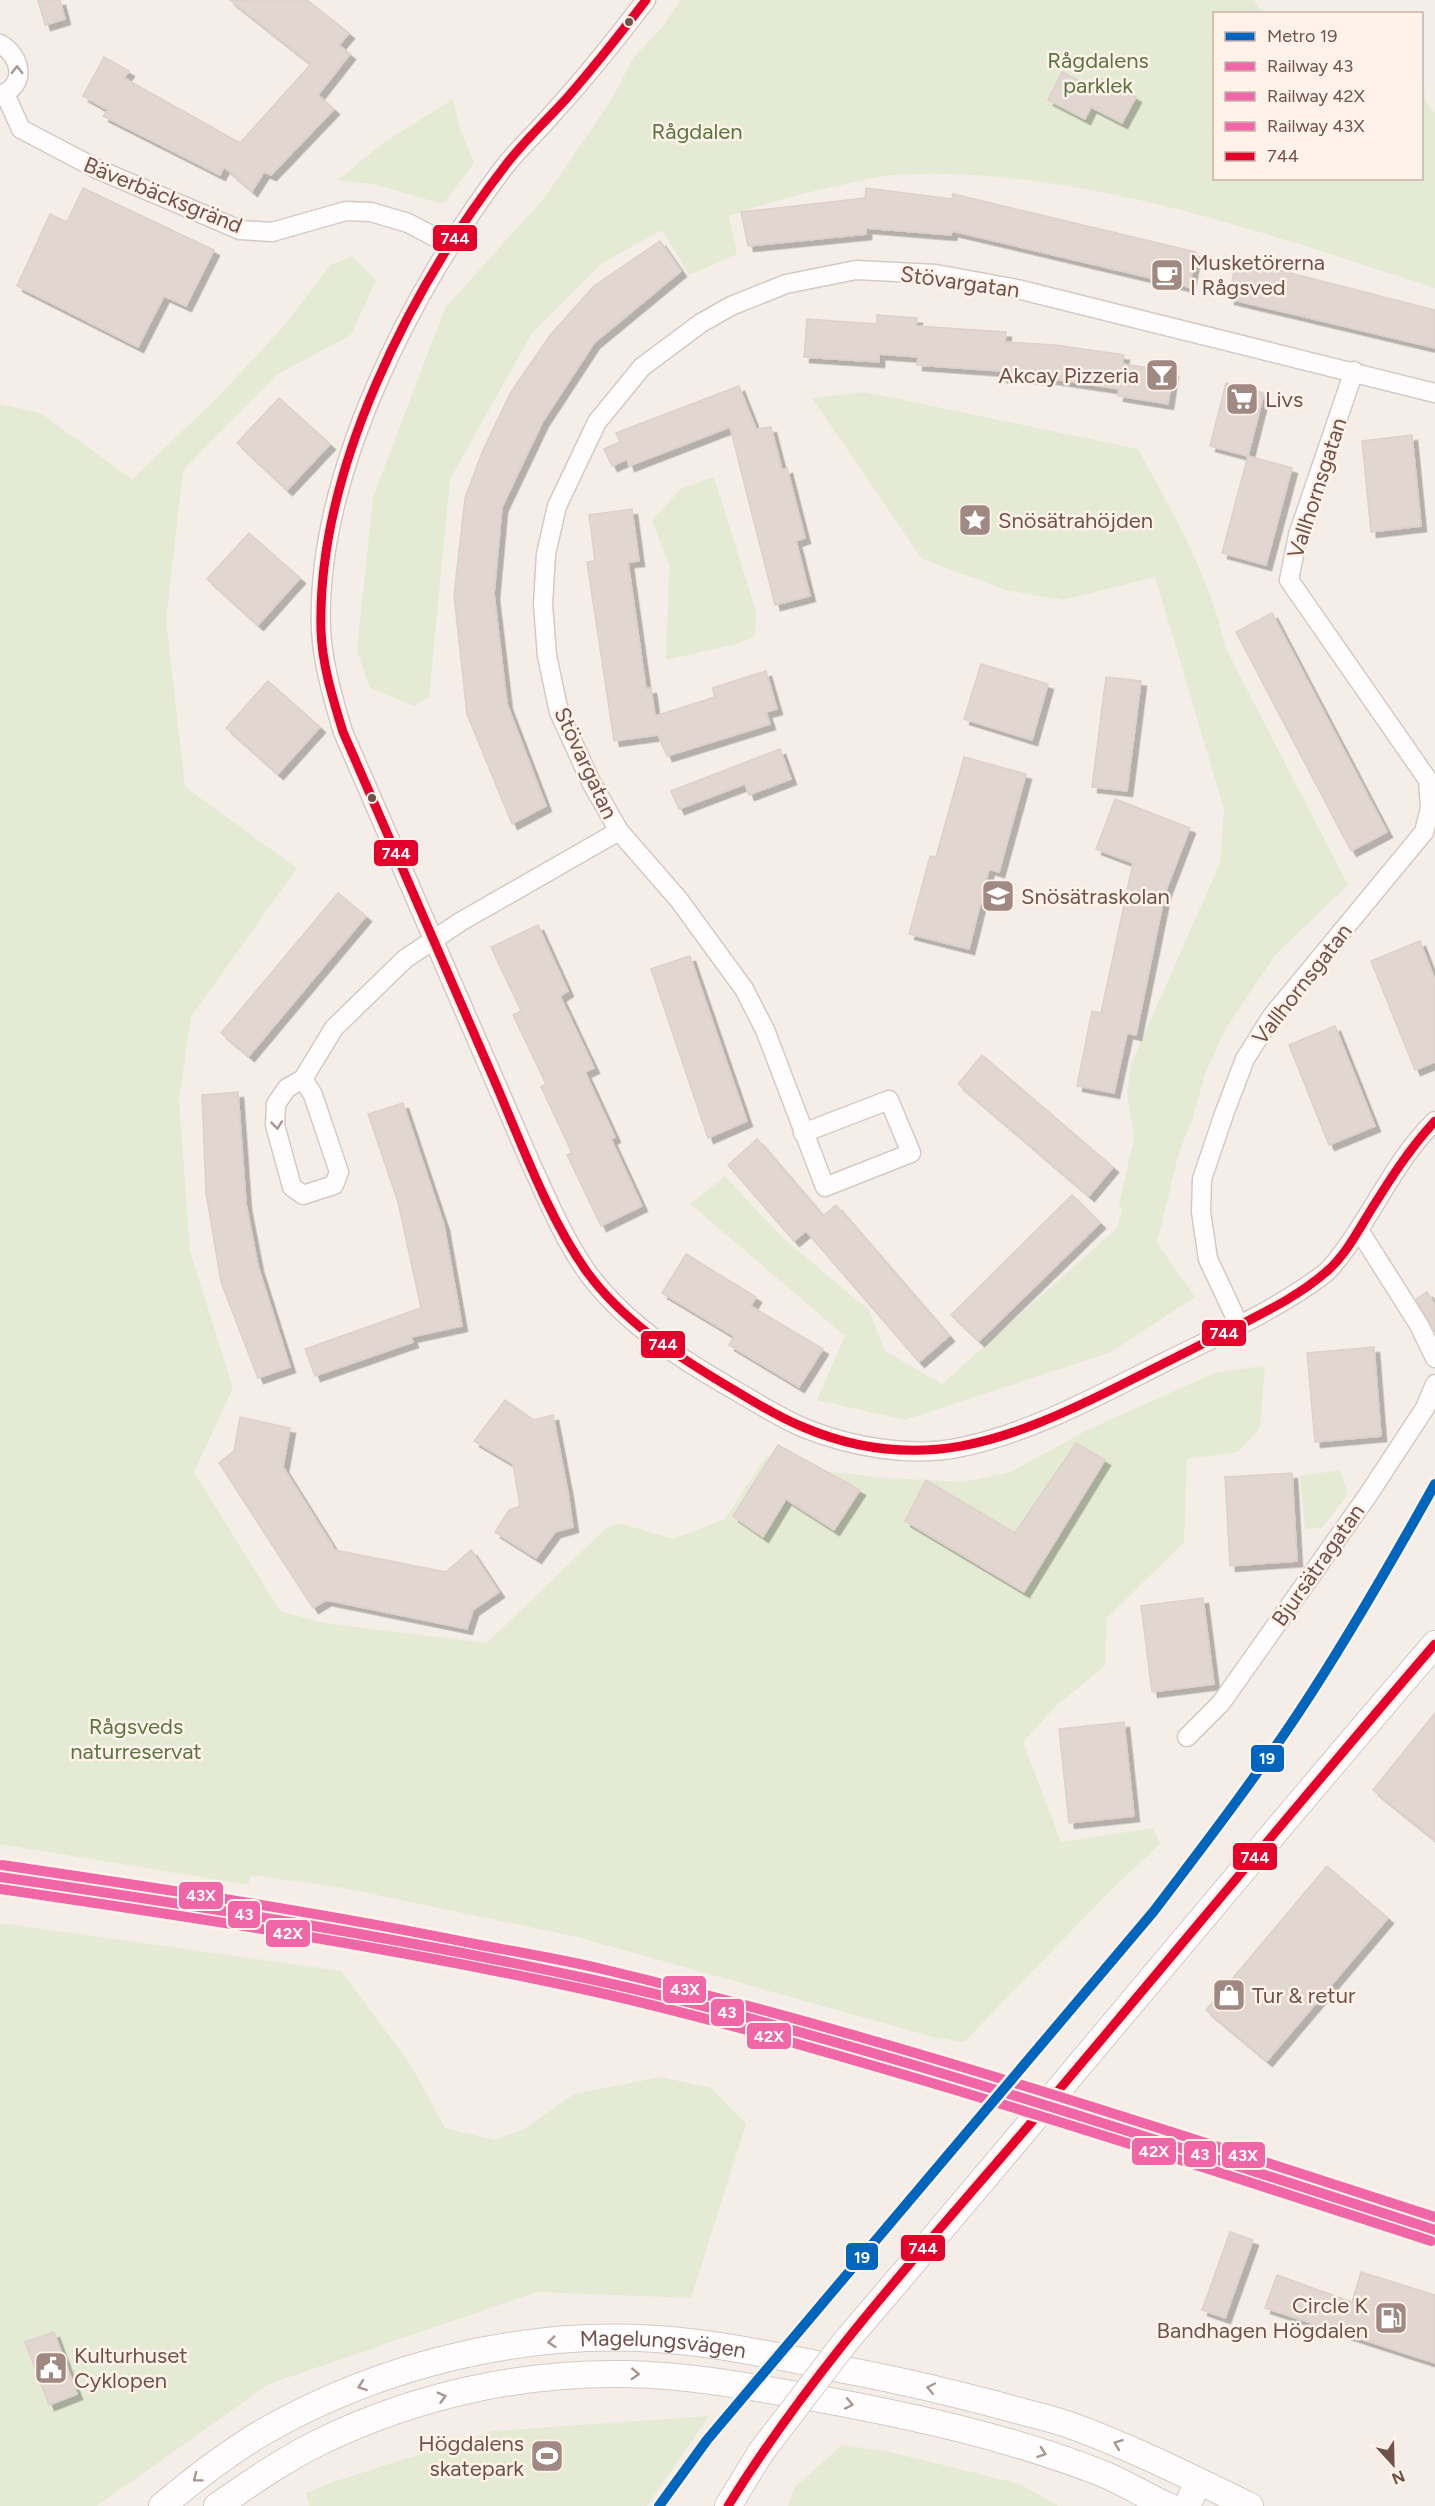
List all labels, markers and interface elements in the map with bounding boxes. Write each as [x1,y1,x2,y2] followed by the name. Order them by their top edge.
[1213,12,1423,180] legend
[623,16,635,28] unlabelled marker
[1267,25,1337,47] text: Metro 19
[1047,47,1149,99] park label: Rågdalens parklek
[1267,55,1353,77] text: Railway 43
[11,65,23,74] one-way arrow
[1267,85,1365,107] text: Railway 42X
[1267,115,1364,137] text: Railway 43X
[651,118,743,145] park label: Rågdalen
[1267,145,1299,167] text: 744
[80,151,246,239] street label: Bäverbäcksgränd
[432,224,478,252] line badge: 744
[440,229,470,248] text: 744
[1190,249,1325,301] place label: Musketörerna I Rågsved
[1149,257,1185,293] cafe icon: Musketörerna I Rågsved
[899,260,1021,304] street label: Stövargatan
[1144,357,1180,393] bar icon: Akcay Pizzeria
[998,362,1139,389] place label: Akcay Pizzeria
[1224,381,1260,417] supermarket icon: Livs
[1265,386,1303,413] place label: Livs
[1282,414,1352,562] street label: Vallhornsgatan
[957,502,993,538] place icon: Snösätrahöjden
[998,507,1153,534] place label: Snösätrahöjden
[548,703,624,823] street label: Stövargatan
[366,792,378,804] unlabelled marker
[373,839,419,867] line badge: 744
[381,844,411,863] text: 744
[980,878,1016,914] school or university icon: Snösätraskolan
[1021,883,1170,910] place label: Snösätraskolan
[1246,918,1358,1050] street label: Vallhornsgatan
[270,1120,283,1130] one-way arrow
[1201,1319,1247,1347] line badge: 744
[1209,1324,1239,1343] text: 744
[640,1330,686,1359] line badge: 744
[648,1335,678,1354] text: 744
[1266,1499,1370,1631] street label: Bjursätragatan
[70,1713,202,1765] park label: Rågsveds naturreservat
[1250,1744,1285,1773] line badge: 19
[1259,1749,1275,1768] text: 19
[1232,1842,1278,1871] line badge: 744
[1240,1848,1270,1867] text: 744
[178,1881,224,1910] line badge: 43X
[186,1886,216,1905] text: 43X
[227,1900,261,1929] line badge: 43
[234,1905,254,1924] text: 43
[265,1919,311,1948] line badge: 42X
[273,1924,303,1943] text: 42X
[662,1975,707,2004] line badge: 43X
[1211,1977,1247,2013] shop icon: Tur & retur
[670,1980,700,1999] text: 43X
[1252,1982,1356,2009] place label: Tur & retur
[710,1998,745,2027] line badge: 43
[717,2003,737,2022] text: 43
[746,2022,792,2050] line badge: 42X
[754,2027,784,2046] text: 42X
[1131,2137,1177,2166] line badge: 42X
[1183,2140,1217,2168] line badge: 43
[1221,2141,1266,2169] line badge: 43X
[1139,2142,1169,2161] text: 42X
[1190,2145,1210,2164] text: 43
[1228,2146,1258,2165] text: 43X
[900,2234,946,2262] line badge: 744
[908,2239,938,2258] text: 744
[845,2242,879,2271] line badge: 19
[854,2248,870,2267] text: 19
[1157,2292,1369,2344] place label: Circle K Bandhagen Högdalen
[1373,2300,1409,2336] fuel station icon: Circle K Bandhagen Högdalen
[579,2324,748,2364] street label: Magelungsvägen
[547,2335,556,2348] one-way arrow
[74,2342,188,2394] place label: Kulturhuset Cyklopen
[33,2350,69,2386] public building icon: Kulturhuset Cyklopen
[631,2368,640,2381] one-way arrow
[357,2378,368,2391] one-way arrow
[926,2382,936,2395] one-way arrow
[437,2391,447,2404] one-way arrow
[844,2397,854,2410] one-way arrow
[418,2430,524,2482] place label: Högdalens skatepark
[1363,2434,1423,2494] north arrow
[529,2438,565,2474] sports icon: Högdalens skatepark
[1113,2439,1124,2451] one-way arrow
[1036,2445,1047,2458] one-way arrow
[1389,2466,1408,2489] text: N
[193,2471,204,2482] one-way arrow

